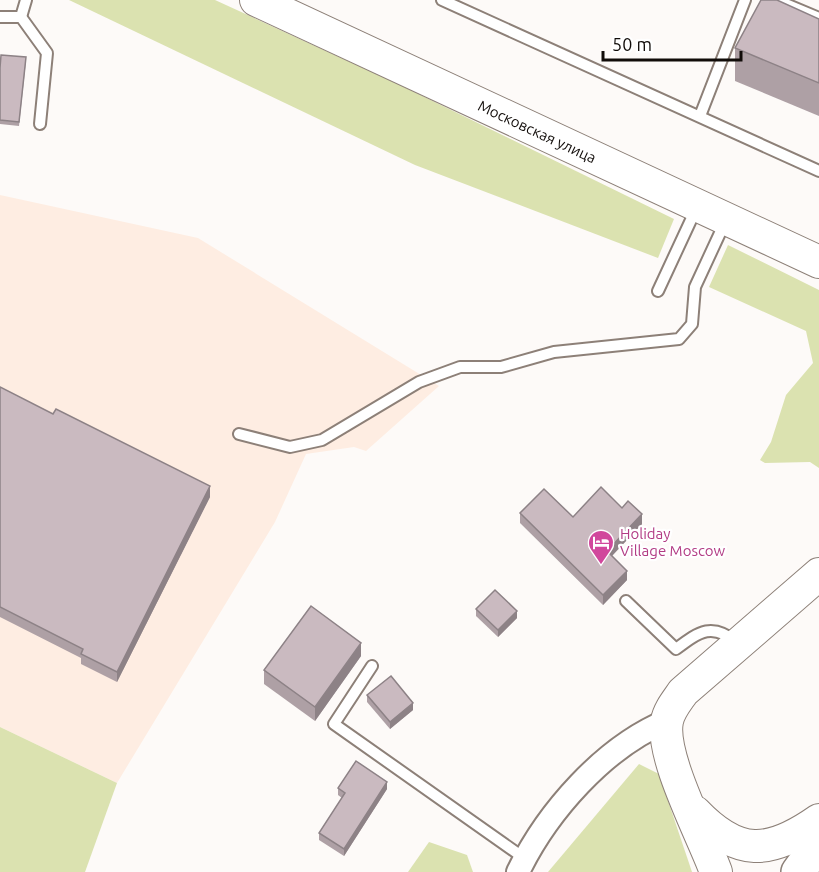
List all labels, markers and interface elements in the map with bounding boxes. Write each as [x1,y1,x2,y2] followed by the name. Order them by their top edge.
[603,24,741,62] scale bar
[612,34,652,54] text: 50 m
[476,97,599,166] street label: Московская улица
[620,525,726,559] place label: Holiday Village Moscow
[586,528,616,566] hotel icon: Holiday Village Moscow

